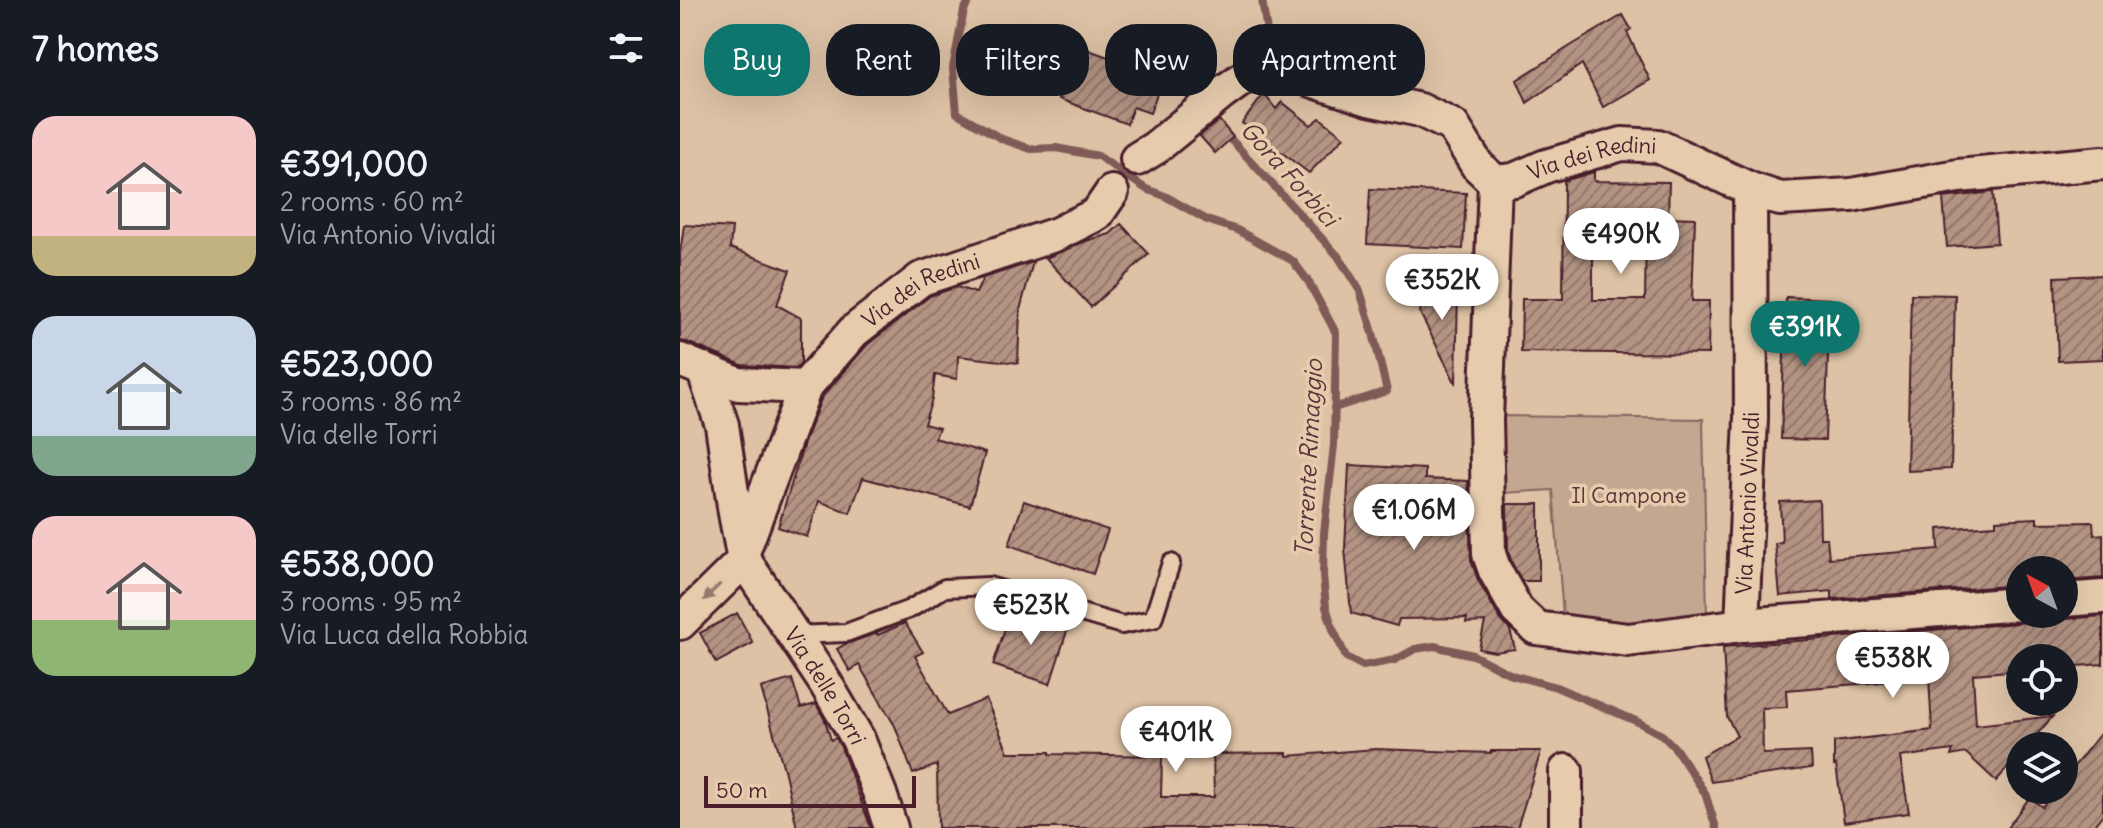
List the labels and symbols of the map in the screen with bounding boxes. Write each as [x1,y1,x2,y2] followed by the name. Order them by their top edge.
[1235,114,1347,234] water label: Gora Forbici
[1523,130,1657,186] street label: Via dei Redini
[1565,208,1677,276] pin: €490K
[856,247,983,334] street label: Via dei Redini
[1386,254,1498,322] pin: €352K
[1749,301,1861,369] pin: €391K
[1288,357,1328,557] water label: Torrente Rimaggio
[1729,412,1765,595] street label: Via Antonio Vivaldi
[1571,481,1687,509] park label: Il Campone
[1349,484,1479,552] pin: €1.06M
[2006,556,2078,628] north arrow
[975,579,1087,647] pin: €523K
[703,582,722,601] one-way arrow
[778,622,873,748] street label: Via delle Torri
[1837,632,1949,700] pin: €538K
[1120,706,1232,774] pin: €401K
[704,772,916,808] scale bar

